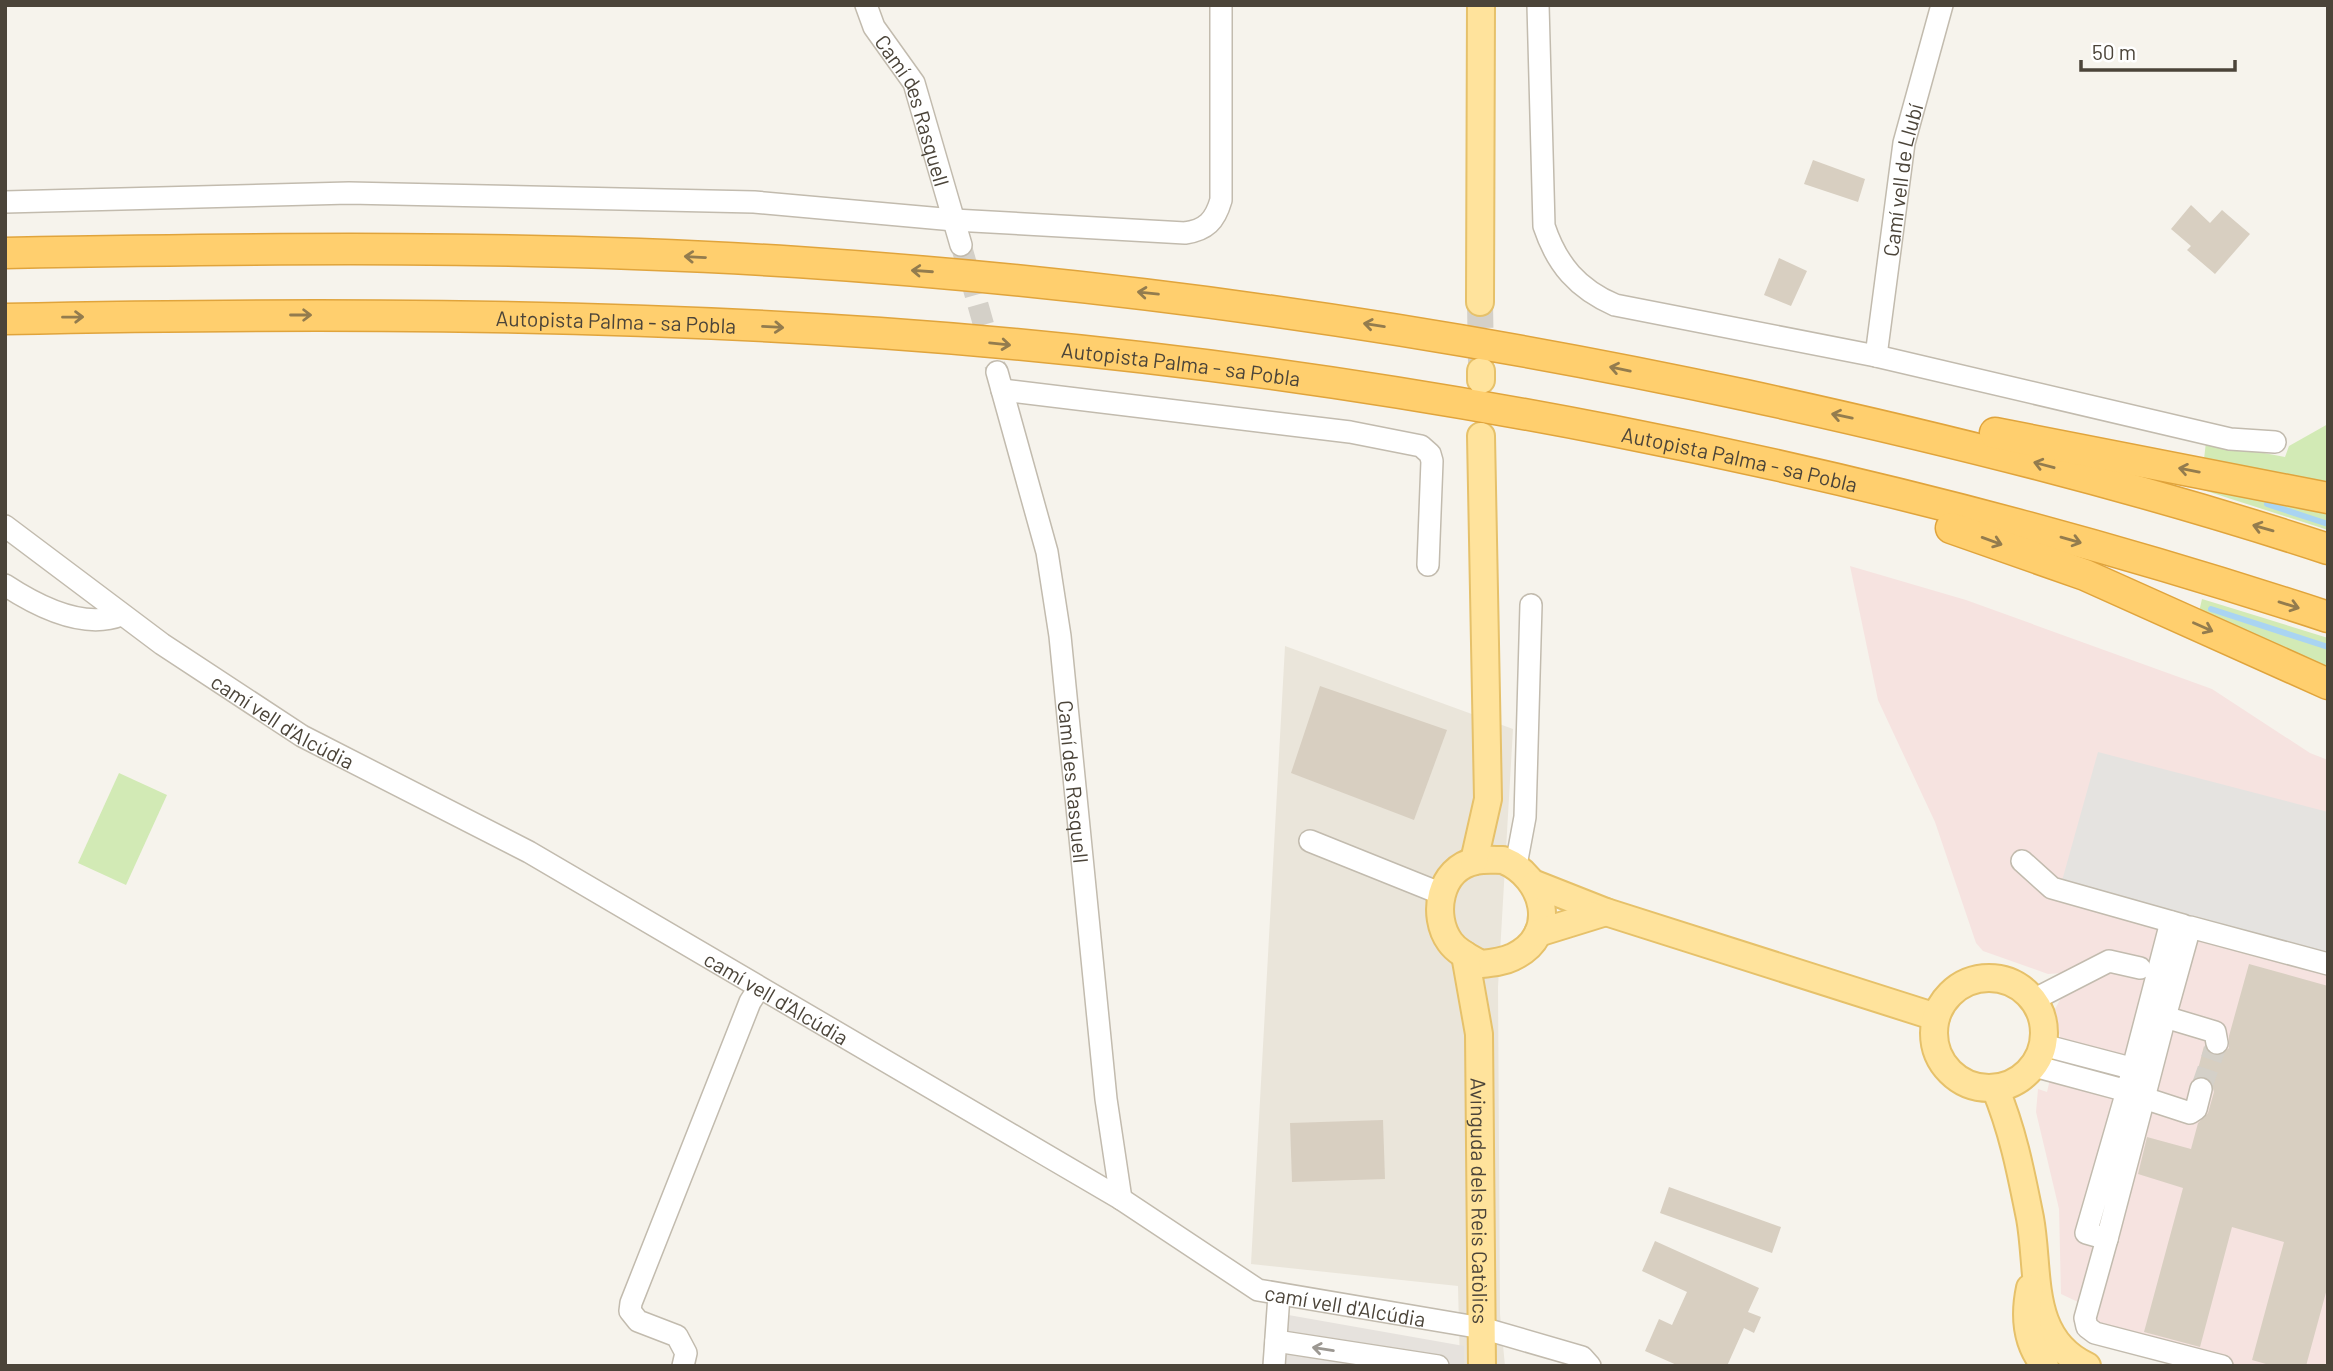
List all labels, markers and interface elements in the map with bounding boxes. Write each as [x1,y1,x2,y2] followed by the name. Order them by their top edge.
[2081,28,2235,72] scale bar
[871,29,956,189] street label: Camí des Rasquell
[2092,39,2136,64] text: 50 m
[1877,100,1927,258] street label: Camí vell de Llubí
[684,251,707,264] one-way arrow
[911,264,934,277] one-way arrow
[1137,287,1160,300] one-way arrow
[495,305,737,337] street label: Autopista Palma - sa Pobla
[289,308,312,322] one-way arrow
[62,311,85,324] one-way arrow
[1363,318,1385,331] one-way arrow
[761,320,784,333] one-way arrow
[1060,336,1302,390] street label: Autopista Palma - sa Pobla
[988,338,1011,351] one-way arrow
[1609,361,1632,375] one-way arrow
[1831,409,1854,423] one-way arrow
[1620,420,1860,496] street label: Autopista Palma - sa Pobla
[2033,458,2056,471] one-way arrow
[2178,463,2201,477] one-way arrow
[2252,521,2274,534] one-way arrow
[2059,534,2082,547] one-way arrow
[1981,536,2003,548] one-way arrow
[2278,599,2300,612] one-way arrow
[2192,621,2213,634] one-way arrow
[207,668,359,773] street label: camí vell d'Alcúdia
[1054,699,1095,864] street label: Camí des Rasquell
[700,945,853,1049] street label: camí vell d'Alcúdia
[1467,1077,1494,1324] street label: Avinguda dels Reis Catòlics
[1263,1279,1428,1331] street label: camí vell d'Alcúdia
[1312,1342,1335,1355] one-way arrow

